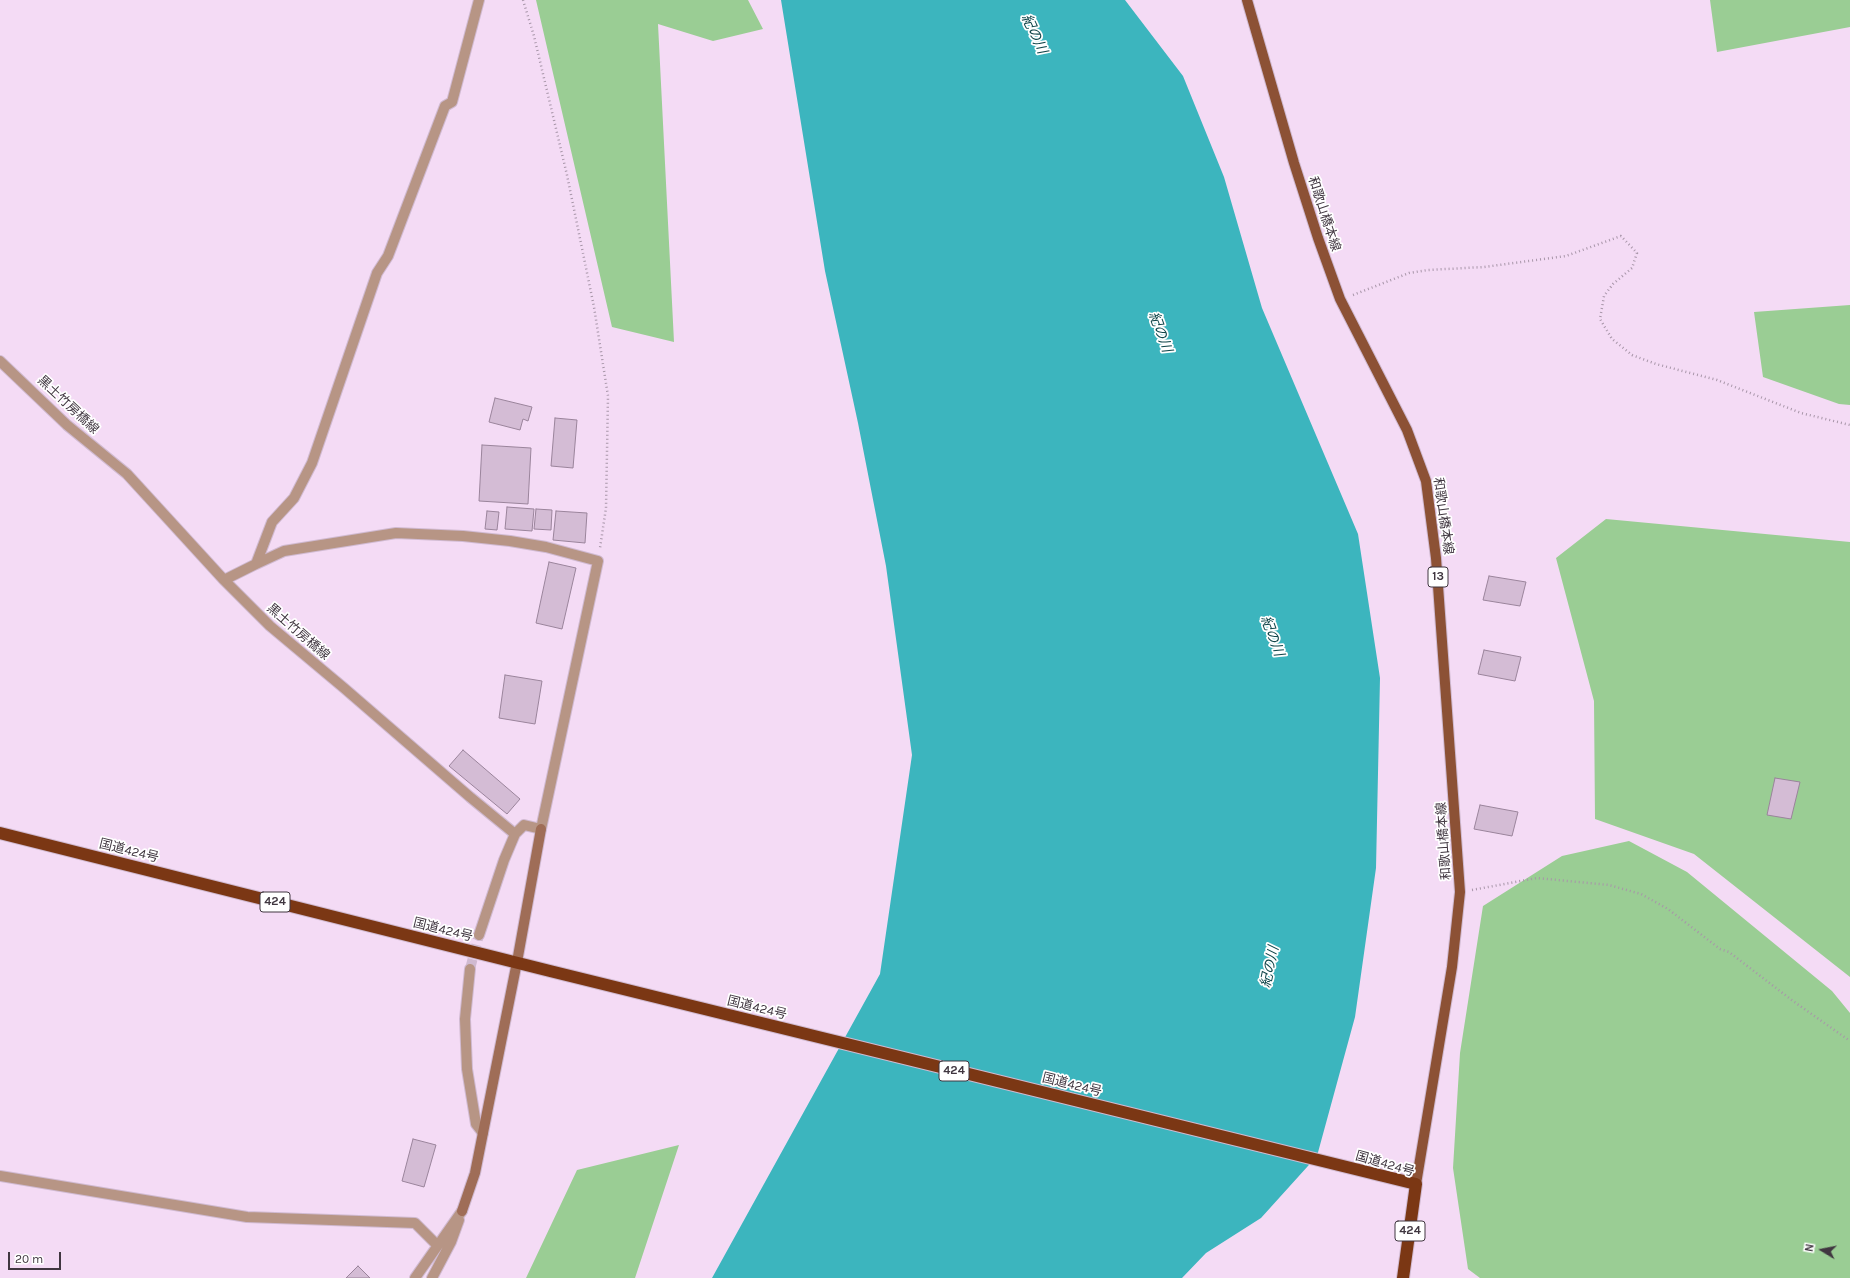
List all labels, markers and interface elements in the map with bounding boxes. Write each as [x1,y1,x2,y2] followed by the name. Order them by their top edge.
[1018,11,1050,57] water label: 紀の川
[1305,174,1343,254] street label: 和歌山橋本線
[1145,309,1175,355] water label: 紀の川
[34,373,102,437] street label: 黒土竹房橋線
[1430,476,1456,556] street label: 和歌山橋本線
[1428,567,1448,587] road number: 13
[263,601,333,663] street label: 黒土竹房橋線
[1257,613,1287,659] water label: 紀の川
[1433,802,1455,880] street label: 和歌山橋本線
[97,836,161,866] street label: 国道424号
[260,892,290,912] road number: 424
[411,915,475,945] street label: 国道424号
[1257,945,1283,989] water label: 紀の川
[725,993,789,1023] street label: 国道424号
[939,1061,969,1081] road number: 424
[1040,1070,1104,1100] street label: 国道424号
[1354,1148,1416,1180] street label: 国道424号
[1395,1221,1425,1241] road number: 424
[1802,1230,1842,1270] north arrow
[1803,1243,1817,1253] text: N
[10,1244,63,1270] scale bar
[15,1252,43,1266] text: 20 m

